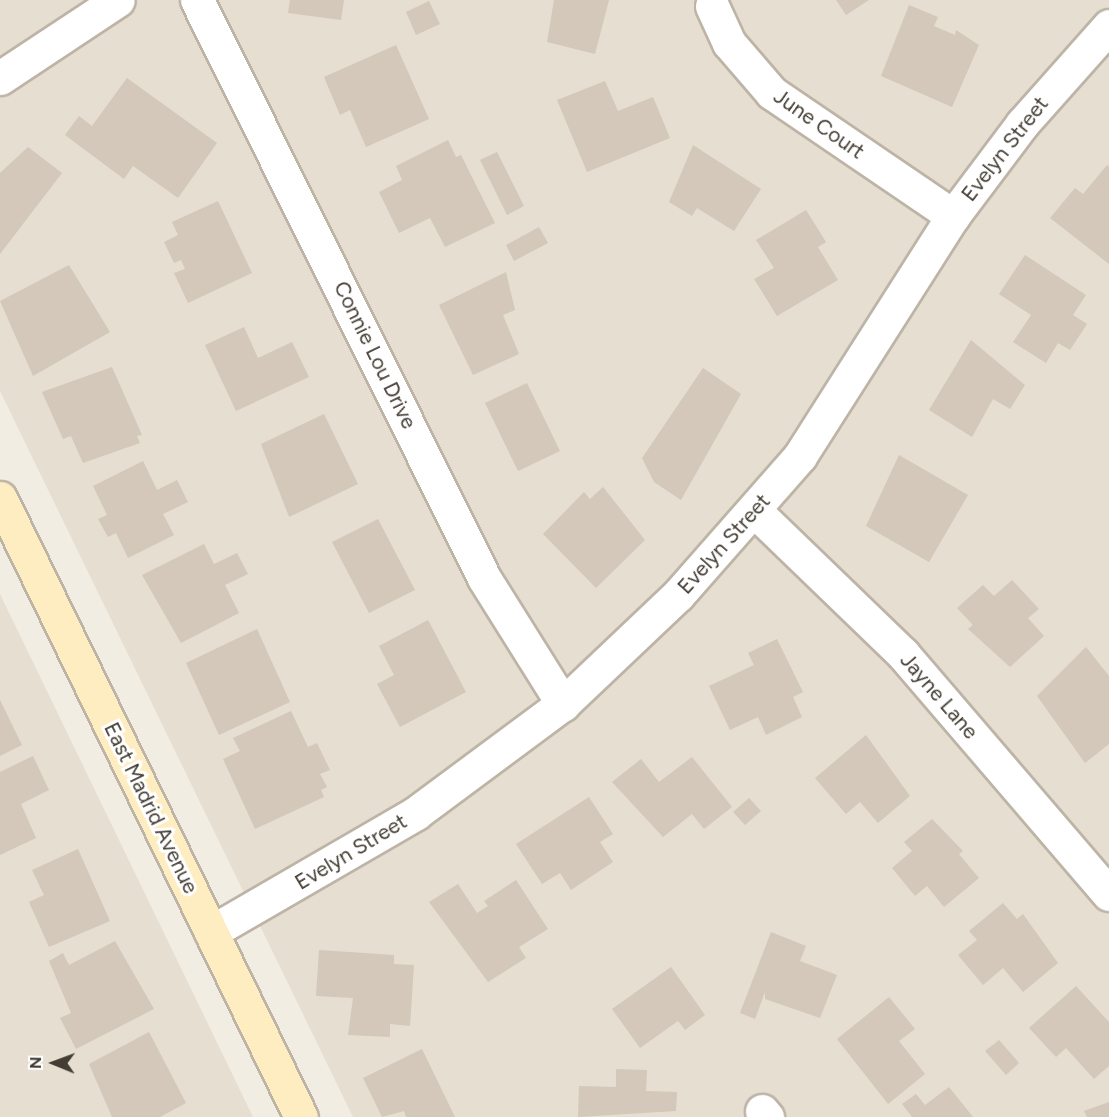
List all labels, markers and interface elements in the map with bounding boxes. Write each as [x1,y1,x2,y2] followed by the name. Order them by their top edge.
[769,84,869,164] street label: June Court
[956,92,1054,206] street label: Evelyn Street
[328,277,422,433] street label: Connie Lou Drive
[672,489,776,599] street label: Evelyn Street
[895,648,983,744] street label: Jayne Lane
[99,718,203,898] street label: East Madrid Avenue
[291,809,411,895] street label: Evelyn Street
[24,1033,84,1093] north arrow
[26,1056,45,1069] text: N

